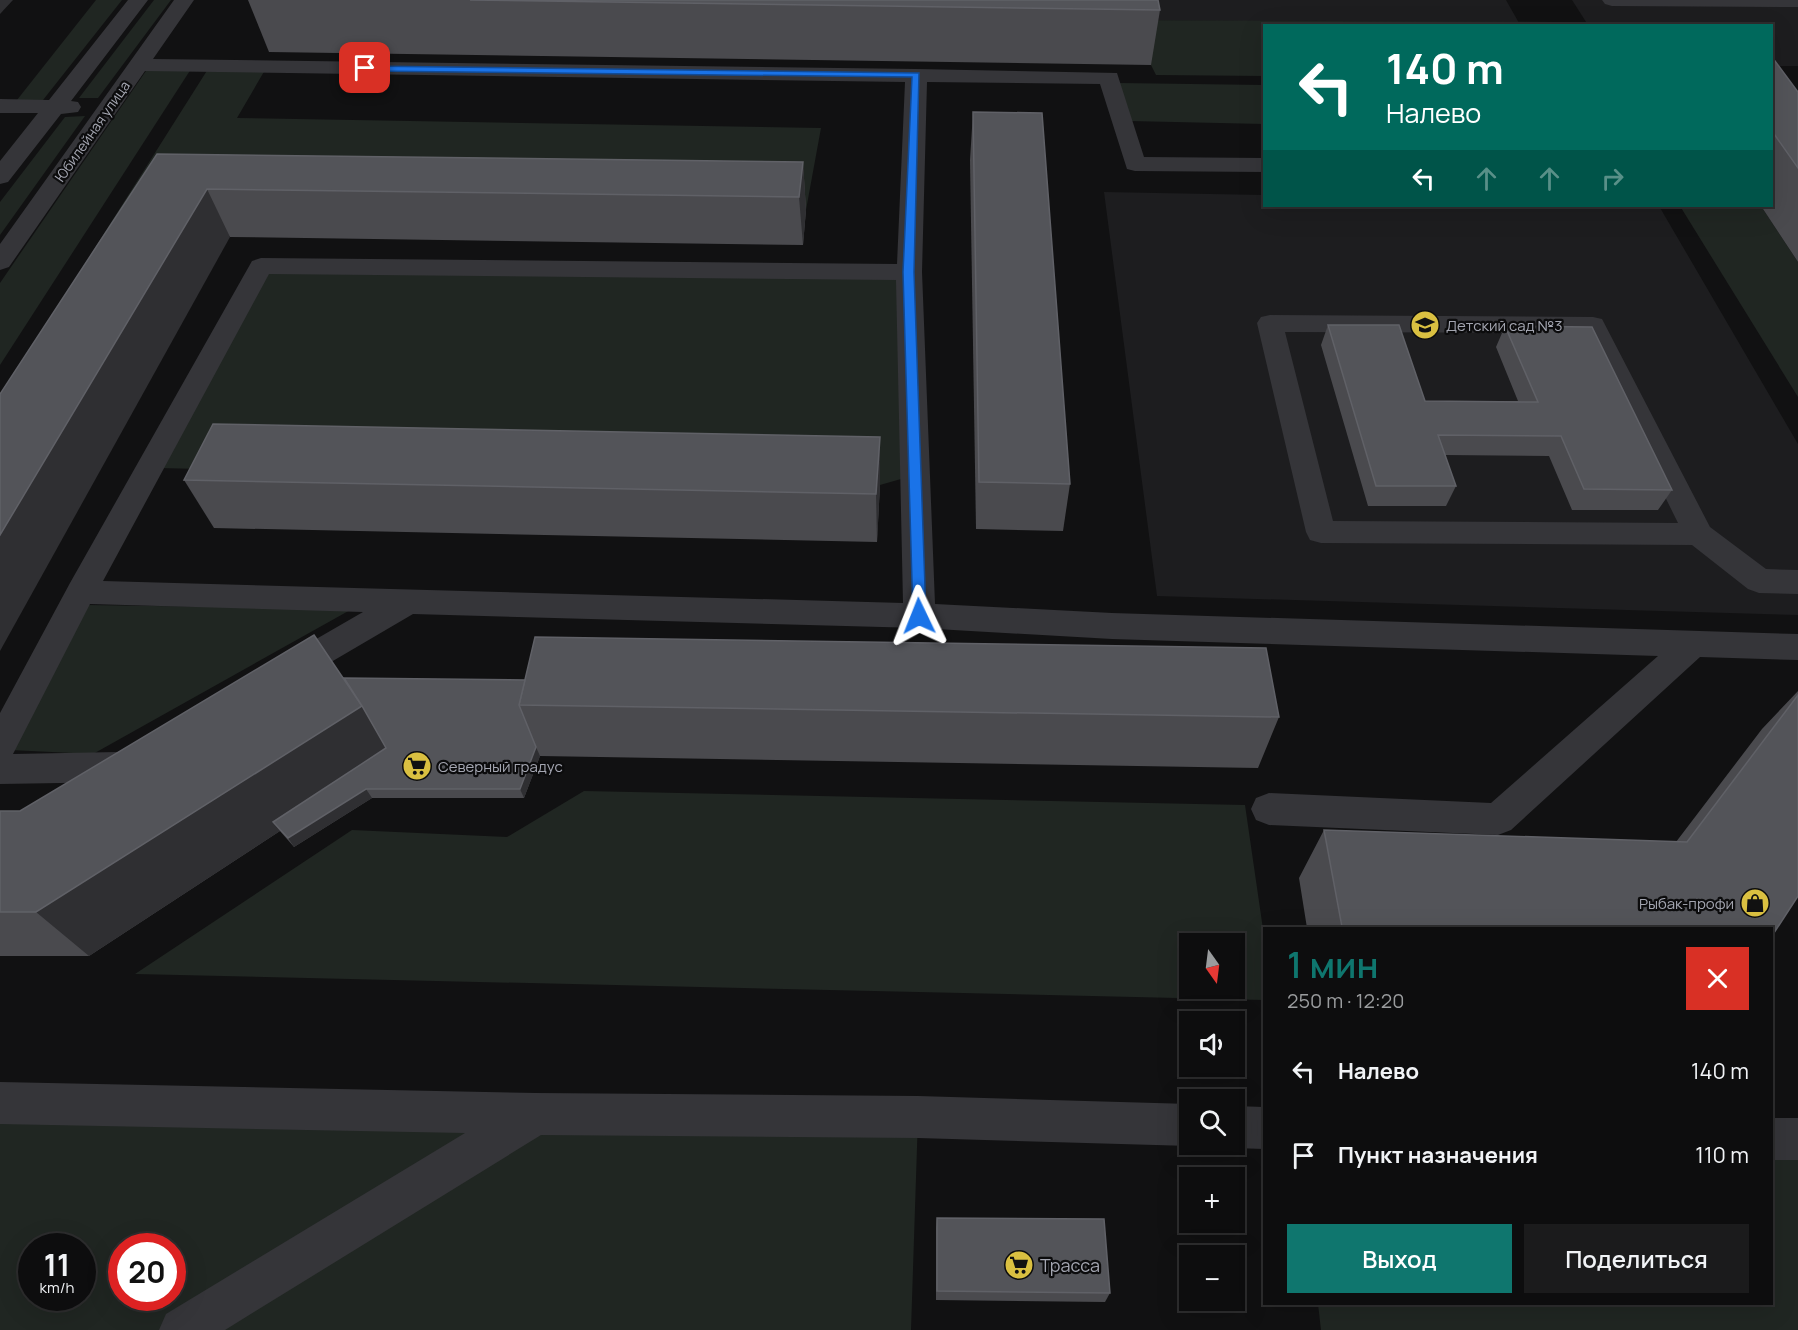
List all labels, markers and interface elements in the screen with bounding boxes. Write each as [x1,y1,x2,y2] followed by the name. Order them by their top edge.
[1386,39,1504,97] text: 140 m
[339,42,390,93] pin
[1287,48,1365,126] icon: left
[348,51,381,84] icon: arrive
[50,77,134,185] street label: Юбилейная улица
[1386,94,1481,131] text: Налево
[1407,162,1440,195] icon: left
[1470,162,1503,195] icon: ahead
[1533,162,1566,195] icon: ahead
[1596,162,1629,195] icon: right
[1409,309,1441,341] school or university icon: Детский сад №3
[1446,315,1562,336] place label: Детский сад №3
[887,584,951,648] position arrow
[401,750,433,782] supermarket icon: Северный градус
[438,756,563,777] place label: Северный градус
[1739,887,1771,919] shop icon: Рыбак-профи
[1639,893,1734,914] place label: Рыбак-профи
[1179,933,1245,999] north arrow
[1179,933,1245,1311] map controls
[1287,940,1379,989] text: 1 мин
[1686,947,1749,1010] button: close
[1287,987,1404,1014] text: 250 m · 12:20
[1179,1011,1245,1077] button: sound
[1287,1055,1320,1088] icon: left
[1338,1056,1419,1086] text: Налево
[1691,1056,1749,1086] text: 140 m
[1179,1089,1245,1155] button: search
[1287,1139,1320,1172] icon: arrive
[1338,1140,1538,1170] text: Пункт назначения
[1695,1140,1749,1170] text: 110 m
[1179,1167,1245,1233] button: +
[1287,1224,1512,1293] button: Выход
[1524,1224,1749,1293] button: Поделиться
[108,1233,186,1311] speed limit sign: 20
[44,1244,70,1285] text: 11
[1179,1245,1245,1311] button: −
[1003,1249,1035,1281] supermarket icon: Трасса
[1040,1253,1100,1277] place label: Трасса
[40,1277,74,1298] text: km/h

